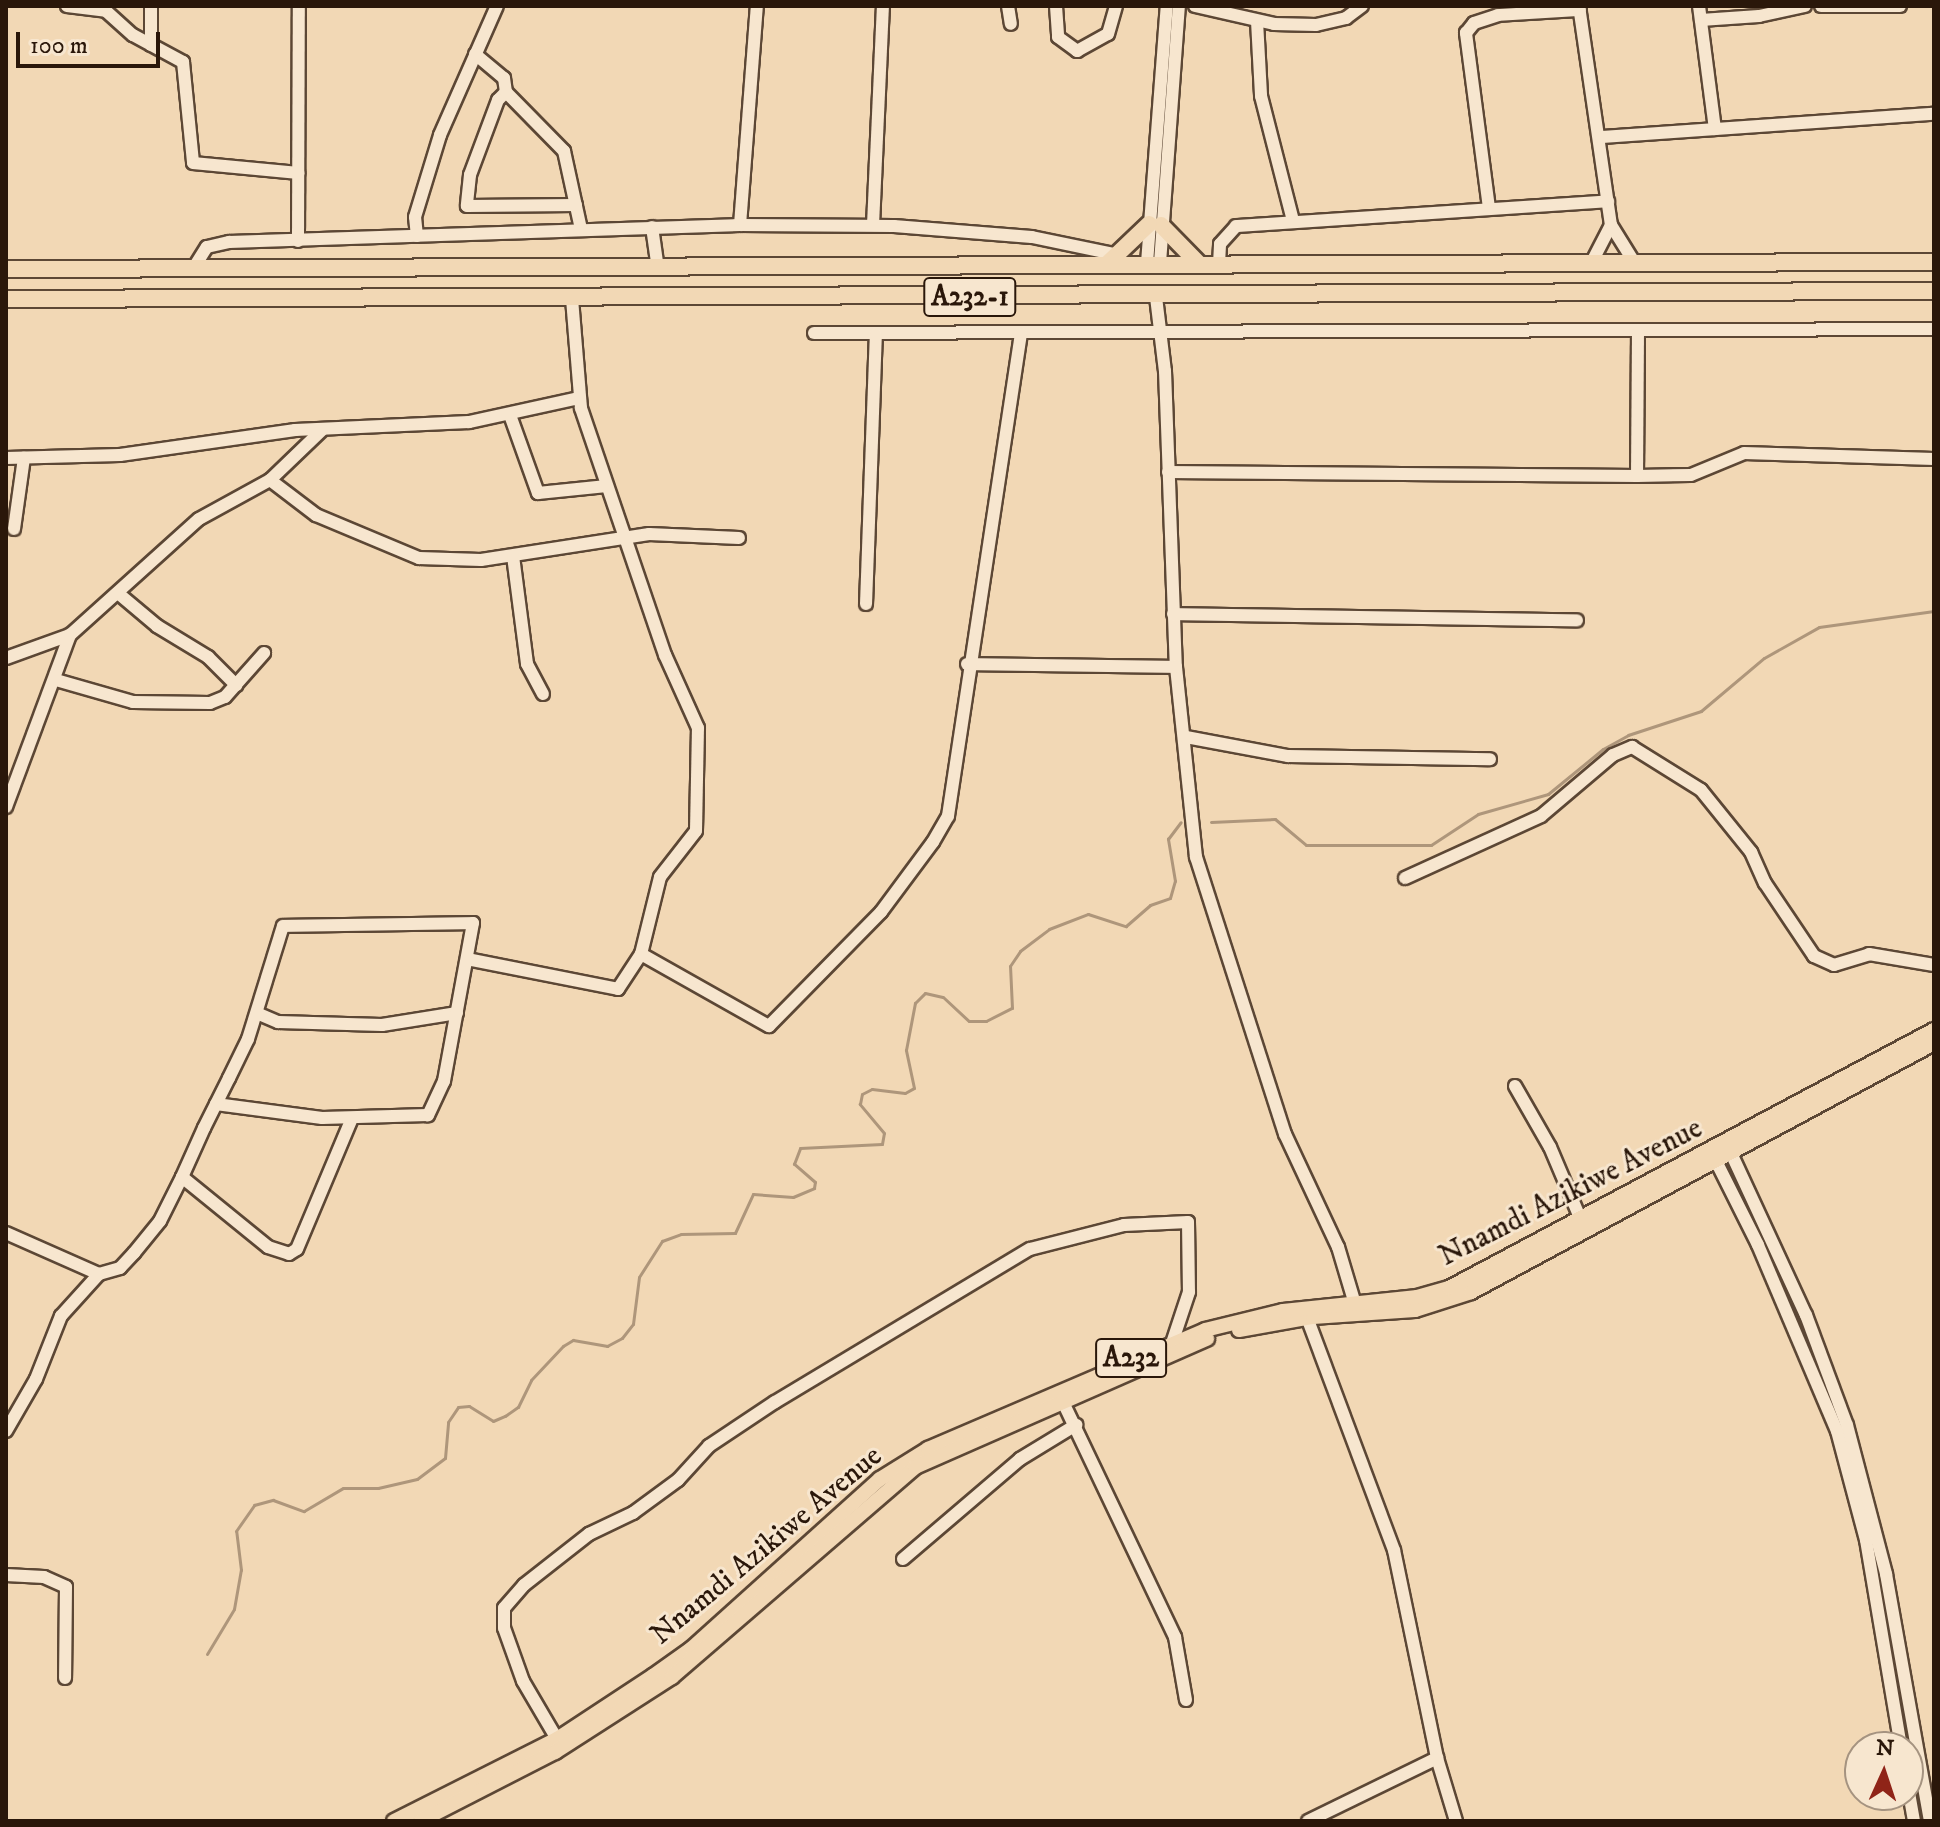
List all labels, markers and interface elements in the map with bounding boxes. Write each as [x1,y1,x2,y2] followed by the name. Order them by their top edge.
[20,16,164,66] scale bar
[30,31,88,61] text: 100 m
[922,273,1018,321] road number: A232-1
[1433,1111,1709,1275] street label: Nnamdi Azikiwe Avenue
[1095,1334,1167,1382] road number: A232
[644,1439,890,1653] street label: Nnamdi Azikiwe Avenue
[1844,1731,1924,1811] north arrow
[1875,1735,1895,1762] text: N

